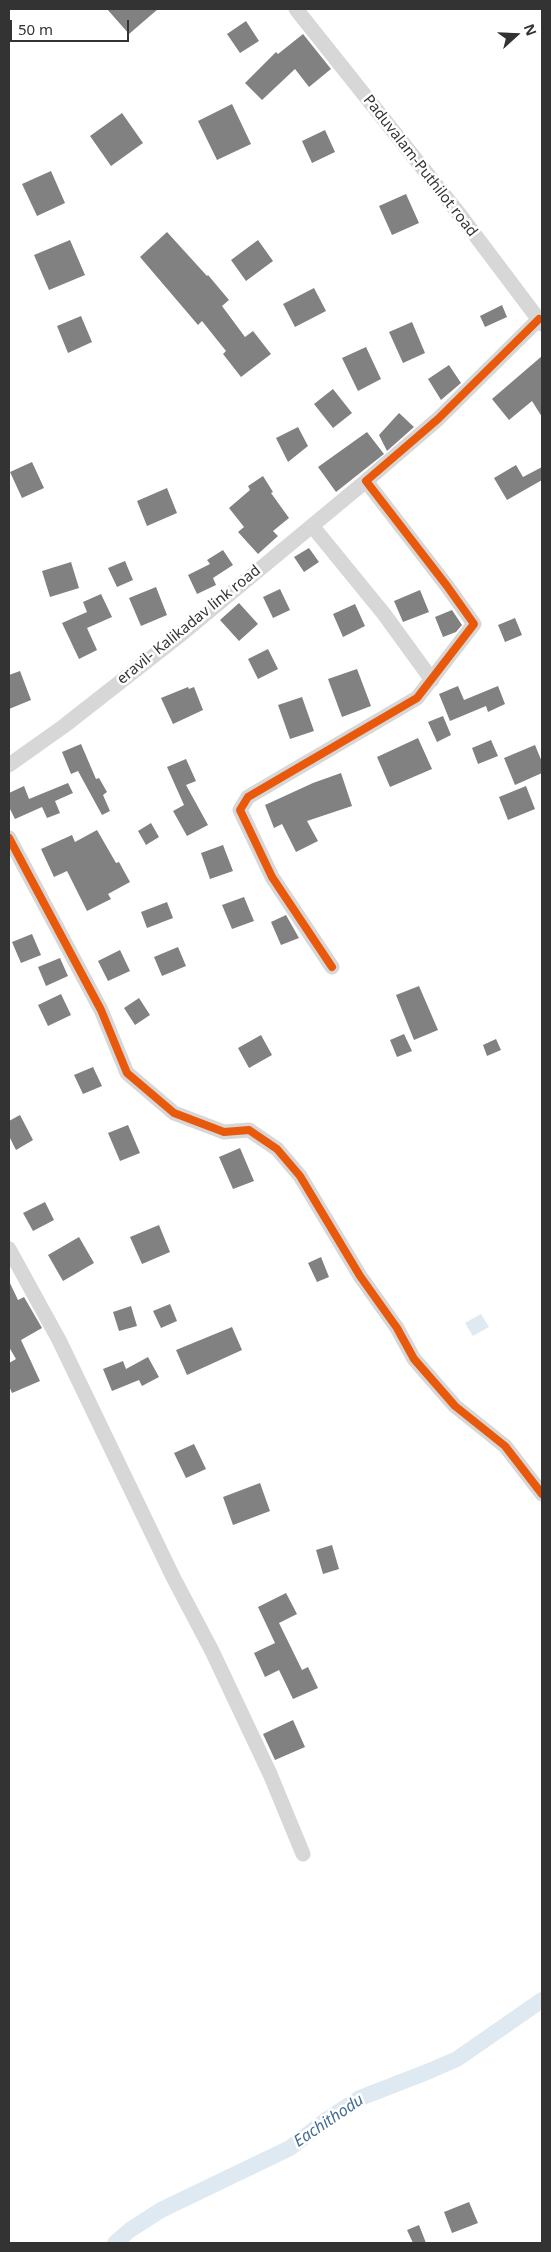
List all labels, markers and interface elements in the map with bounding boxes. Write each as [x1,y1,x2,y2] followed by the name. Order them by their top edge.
[12,10,131,42] scale bar
[491,10,541,60] north arrow
[18,19,53,39] text: 50 m
[520,21,541,38] text: N
[359,92,481,240] street label: Paduvalam-Puthilot road
[114,562,264,688] street label: eravil- Kalikadav link road
[290,2091,368,2151] water label: Eachithodu

